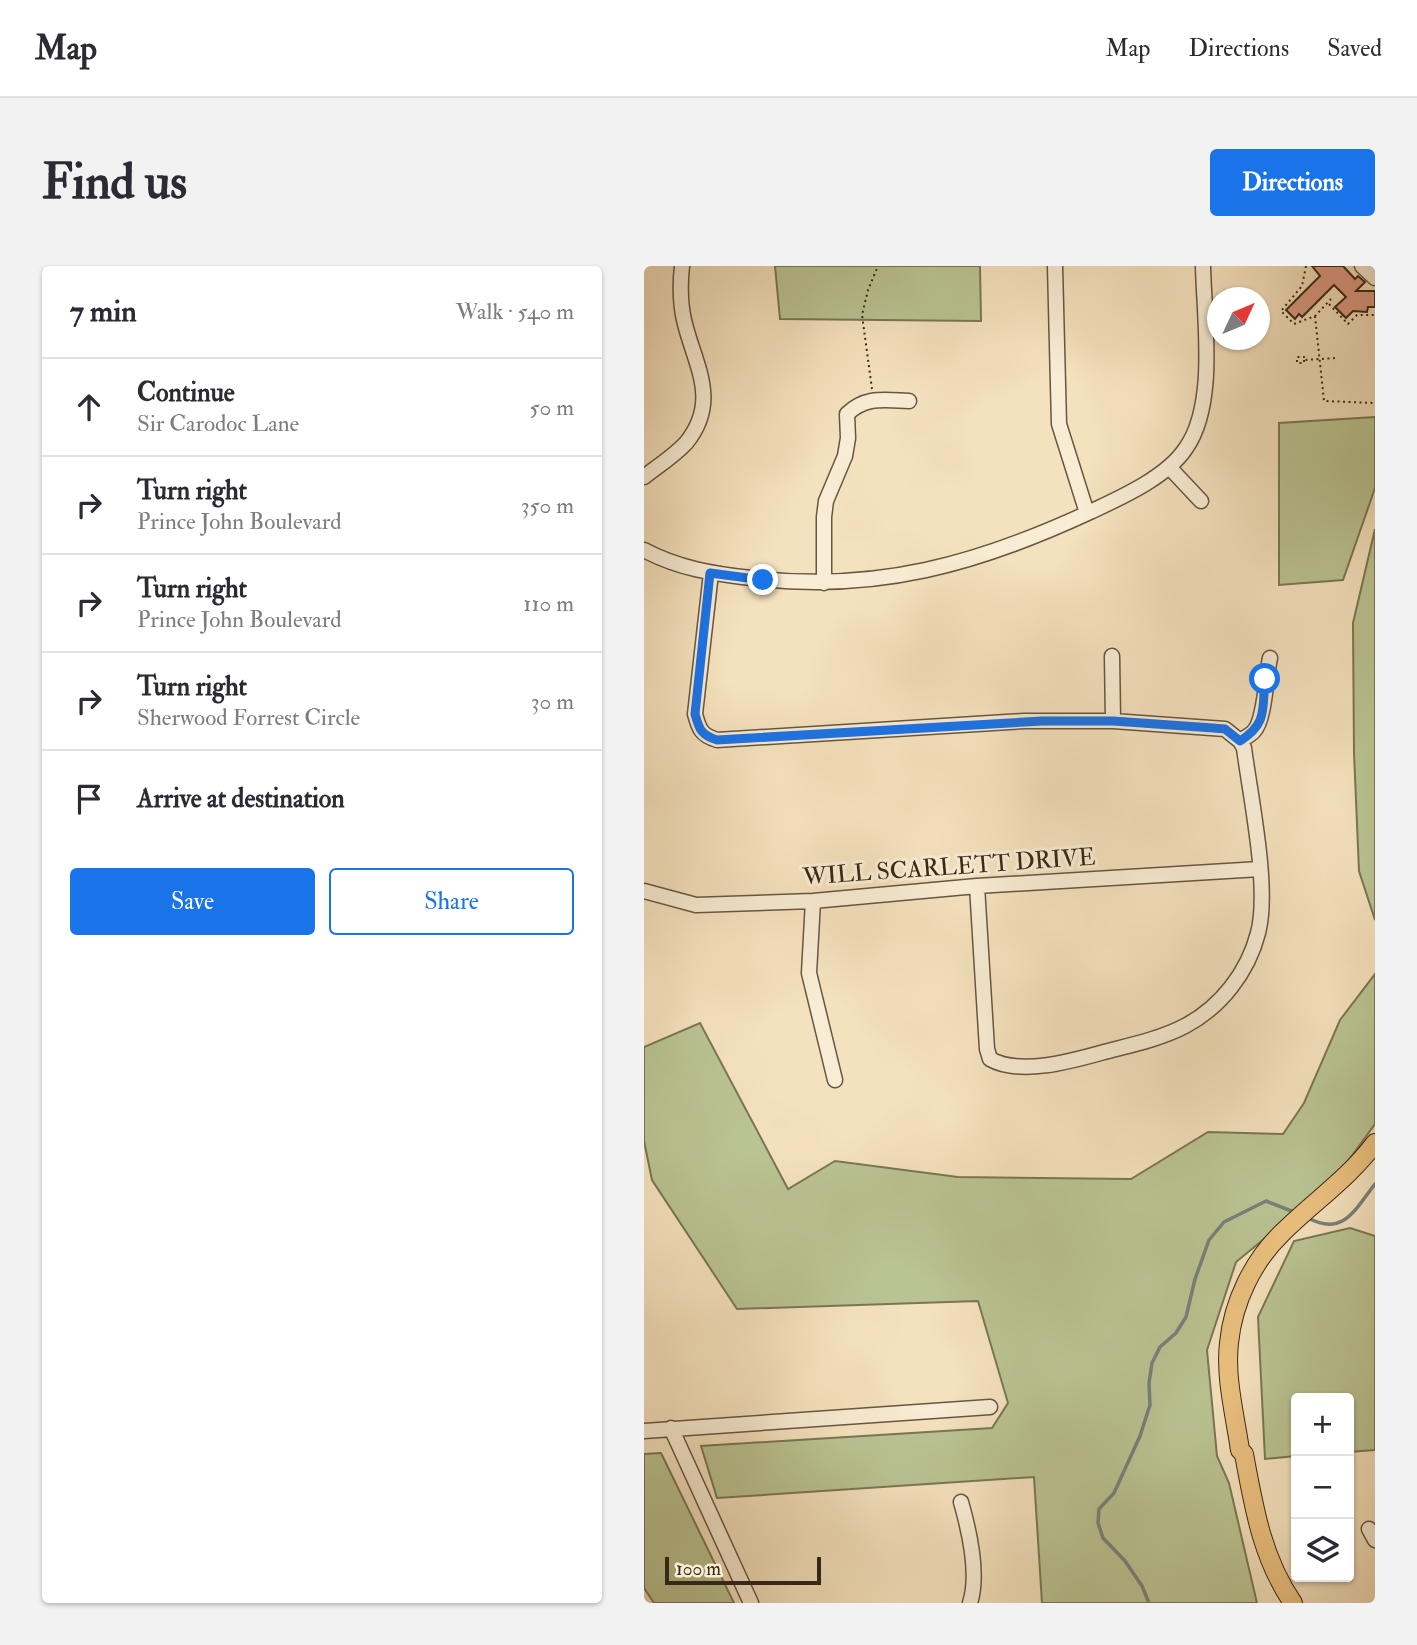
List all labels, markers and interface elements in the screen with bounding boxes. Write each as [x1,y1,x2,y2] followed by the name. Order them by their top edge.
[35,28,97,69] text: Map
[1105,33,1150,64] text: Map
[1188,33,1289,64] text: Directions
[1327,33,1382,64] text: Saved
[1210,149,1375,216] button: Directions
[42,152,187,213] text: Find us
[1207,287,1270,350] north arrow
[70,293,137,330] text: 7 min
[456,297,574,326] text: Walk · 540 m
[137,377,235,409] text: Continue
[70,388,108,426] icon: ahead
[530,393,574,422] text: 50 m
[137,409,299,438] text: Sir Carodoc Lane
[137,475,247,507] text: Turn right
[70,486,108,524] icon: right
[521,491,574,520] text: 350 m
[137,507,342,536] text: Prince John Boulevard
[747,564,778,595] route end
[137,573,247,605] text: Turn right
[70,584,108,622] icon: right
[523,589,574,618] text: 110 m
[137,605,342,634] text: Prince John Boulevard
[1249,663,1280,694] route start
[137,671,247,703] text: Turn right
[70,682,108,720] icon: right
[531,687,574,716] text: 30 m
[137,703,360,732] text: Sherwood Forrest Circle
[70,780,108,818] icon: arrive
[137,783,345,815] text: Arrive at destination
[801,841,1096,893] street label: WILL SCARLETT DRIVE
[70,868,315,935] button: Save
[329,868,574,935] button: Share
[1291,1393,1354,1582] map controls
[1291,1393,1354,1456] button: +
[1291,1456,1354,1519] button: −
[1291,1519,1354,1582] button: layers
[665,1554,821,1586] scale bar
[676,1557,721,1581] text: 100 m

